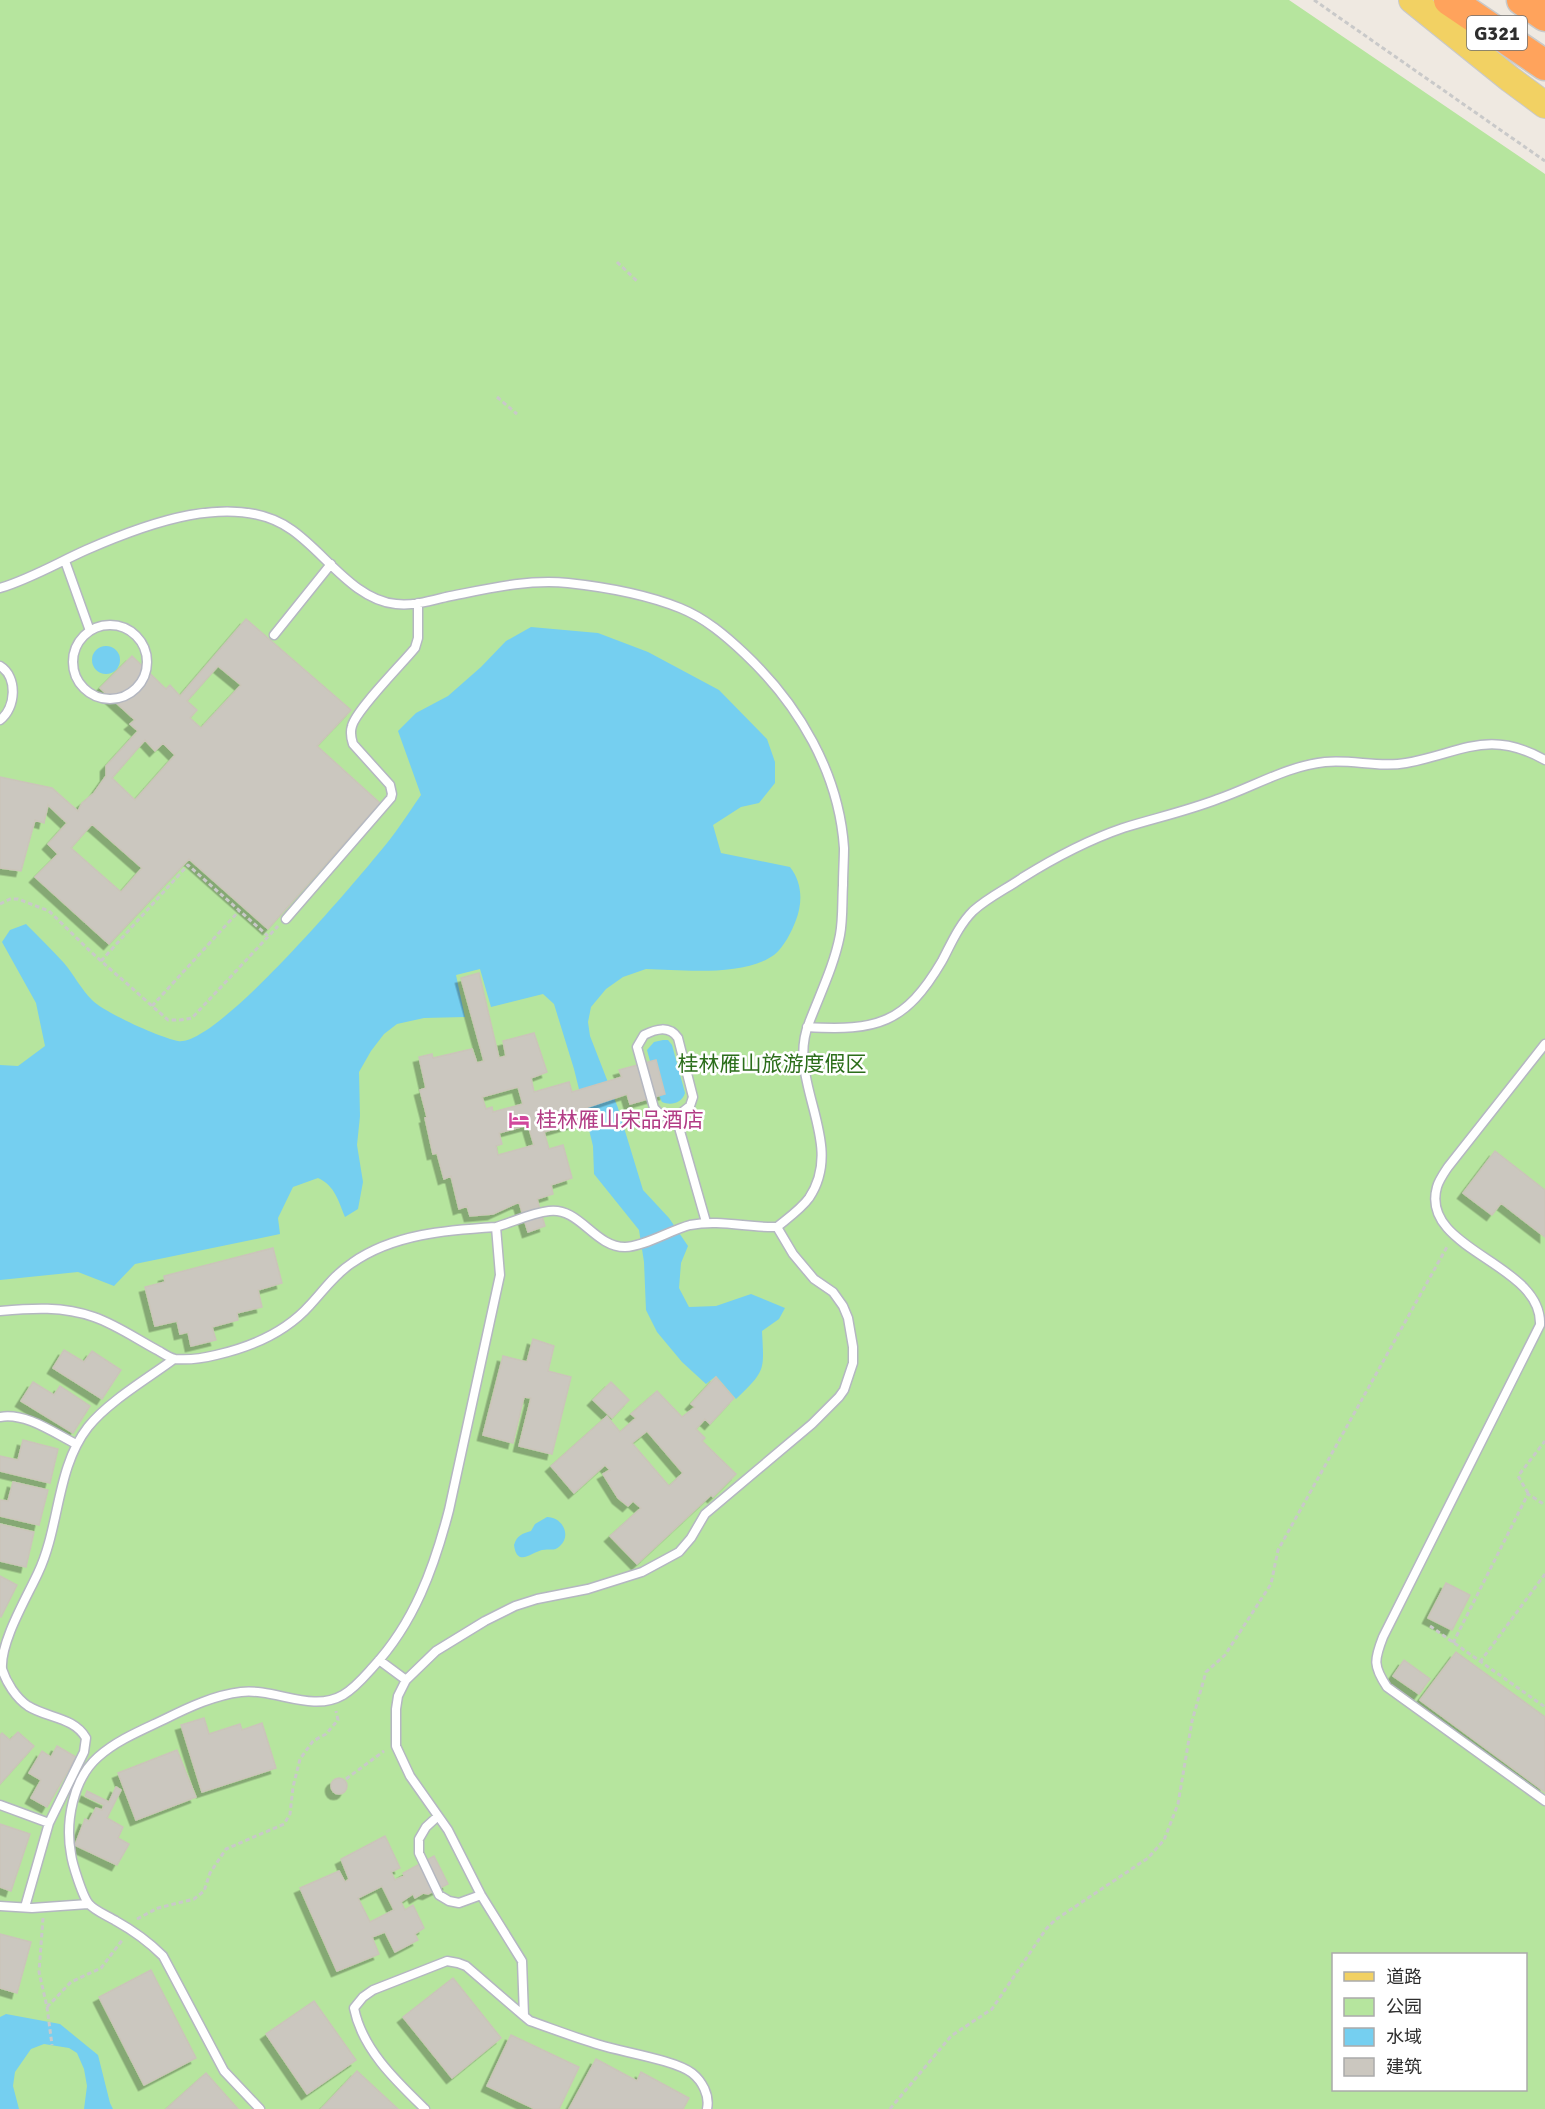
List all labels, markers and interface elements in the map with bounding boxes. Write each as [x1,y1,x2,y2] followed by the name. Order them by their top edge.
[1467,16,1527,50] road number: G321
[678,1051,867,1077] park label: 桂林雁山旅游度假区
[536,1107,704,1133] place label: 桂林雁山宋品酒店
[507,1108,531,1132] hotel icon: 桂林雁山宋品酒店
[1332,1953,1527,2091] legend
[1386,1966,1422,1988] text: 道路
[1386,1996,1422,2018] text: 公园
[1386,2026,1422,2048] text: 水域
[1386,2056,1422,2078] text: 建筑

